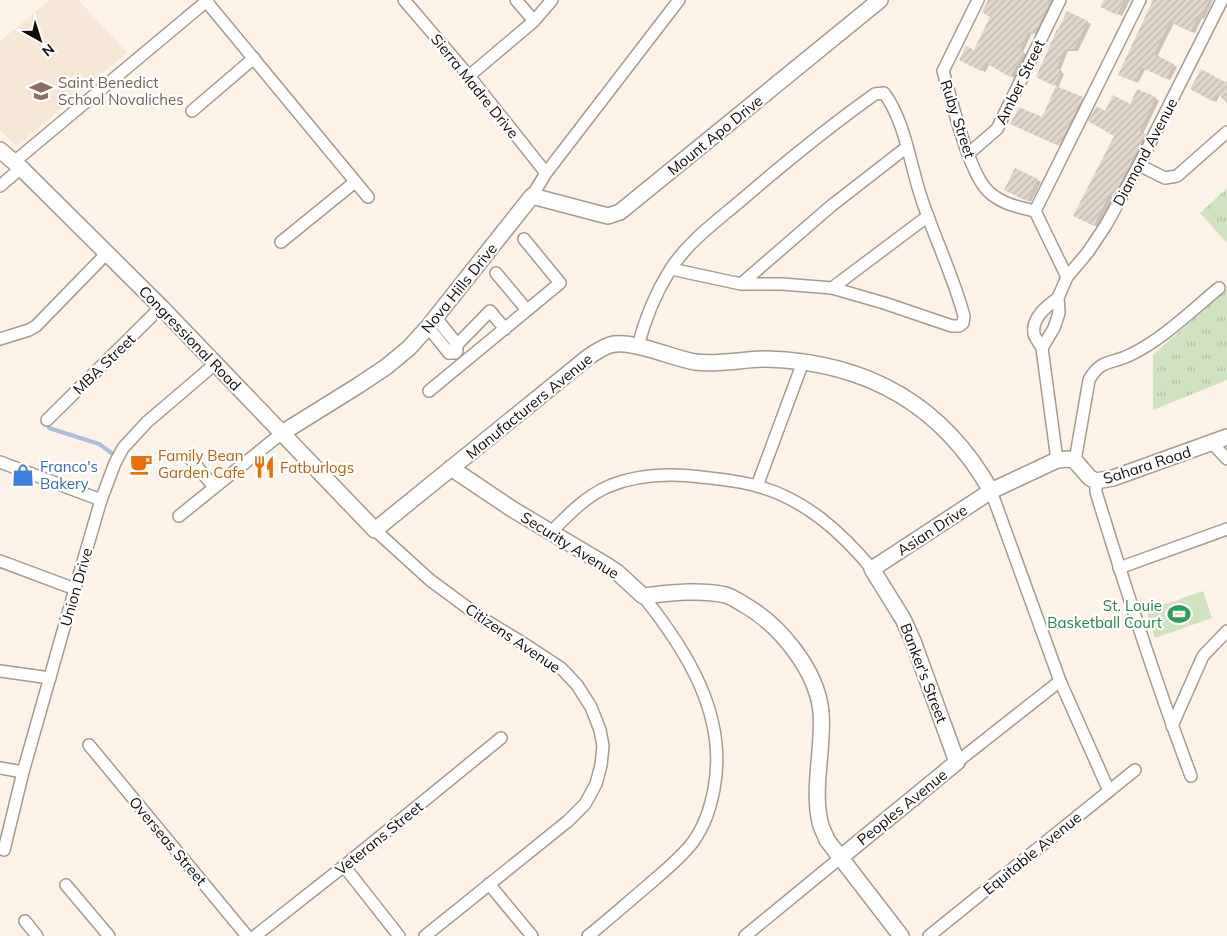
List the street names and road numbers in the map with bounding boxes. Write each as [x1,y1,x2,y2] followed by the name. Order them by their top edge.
[427,30,523,142] street label: Sierra Madre Drive
[991,36,1049,128] street label: Amber Street
[936,77,980,161] street label: Ruby Street
[664,91,766,179] street label: Mount Apo Drive
[1109,95,1181,209] street label: Diamond Avenue
[417,239,501,337] street label: Nova Hills Drive
[135,282,245,394] street label: Congressional Road
[69,330,139,398] street label: MBA Street
[462,349,596,463] street label: Manufacturers Avenue
[1101,442,1193,488] street label: Sahara Road
[893,500,971,560] street label: Asian Drive
[517,507,623,583] street label: Security Avenue
[56,546,96,628] street label: Union Drive
[462,599,564,677] street label: Citizens Avenue
[896,620,952,726] street label: Banker's Street
[853,765,951,849] street label: Peoples Avenue
[125,793,211,889] street label: Overseas Street
[331,797,427,879] street label: Veterans Street
[979,807,1085,899] street label: Equitable Avenue

